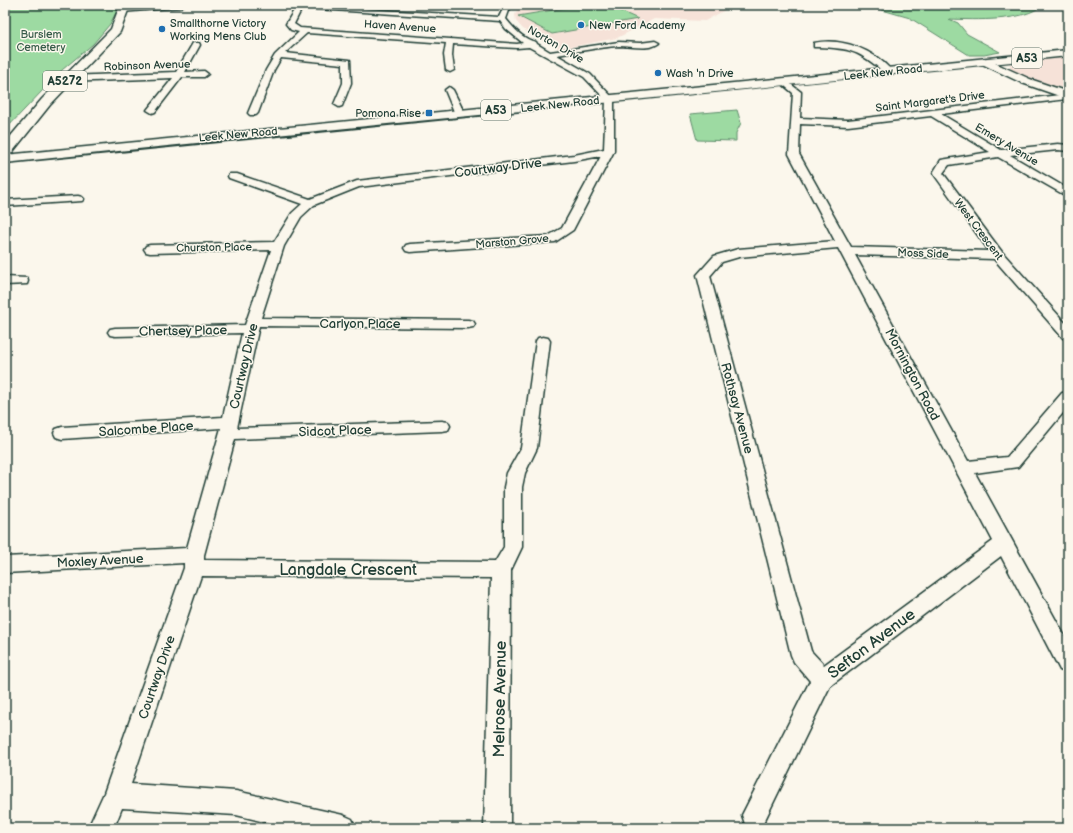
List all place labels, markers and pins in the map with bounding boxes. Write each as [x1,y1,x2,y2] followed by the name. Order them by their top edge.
[170,17,266,43] place label: Smallthorne Victory Working Mens Club
[589,19,685,32] place label: New Ford Academy
[576,20,586,30] marker: New Ford Academy
[157,24,167,34] marker: Smallthorne Victory Working Mens Club
[666,67,734,80] place label: Wash 'n Drive
[653,68,663,78] marker: Wash 'n Drive
[355,107,421,120] place label: Pomona Rise
[424,108,434,118] marker: Pomona Rise

